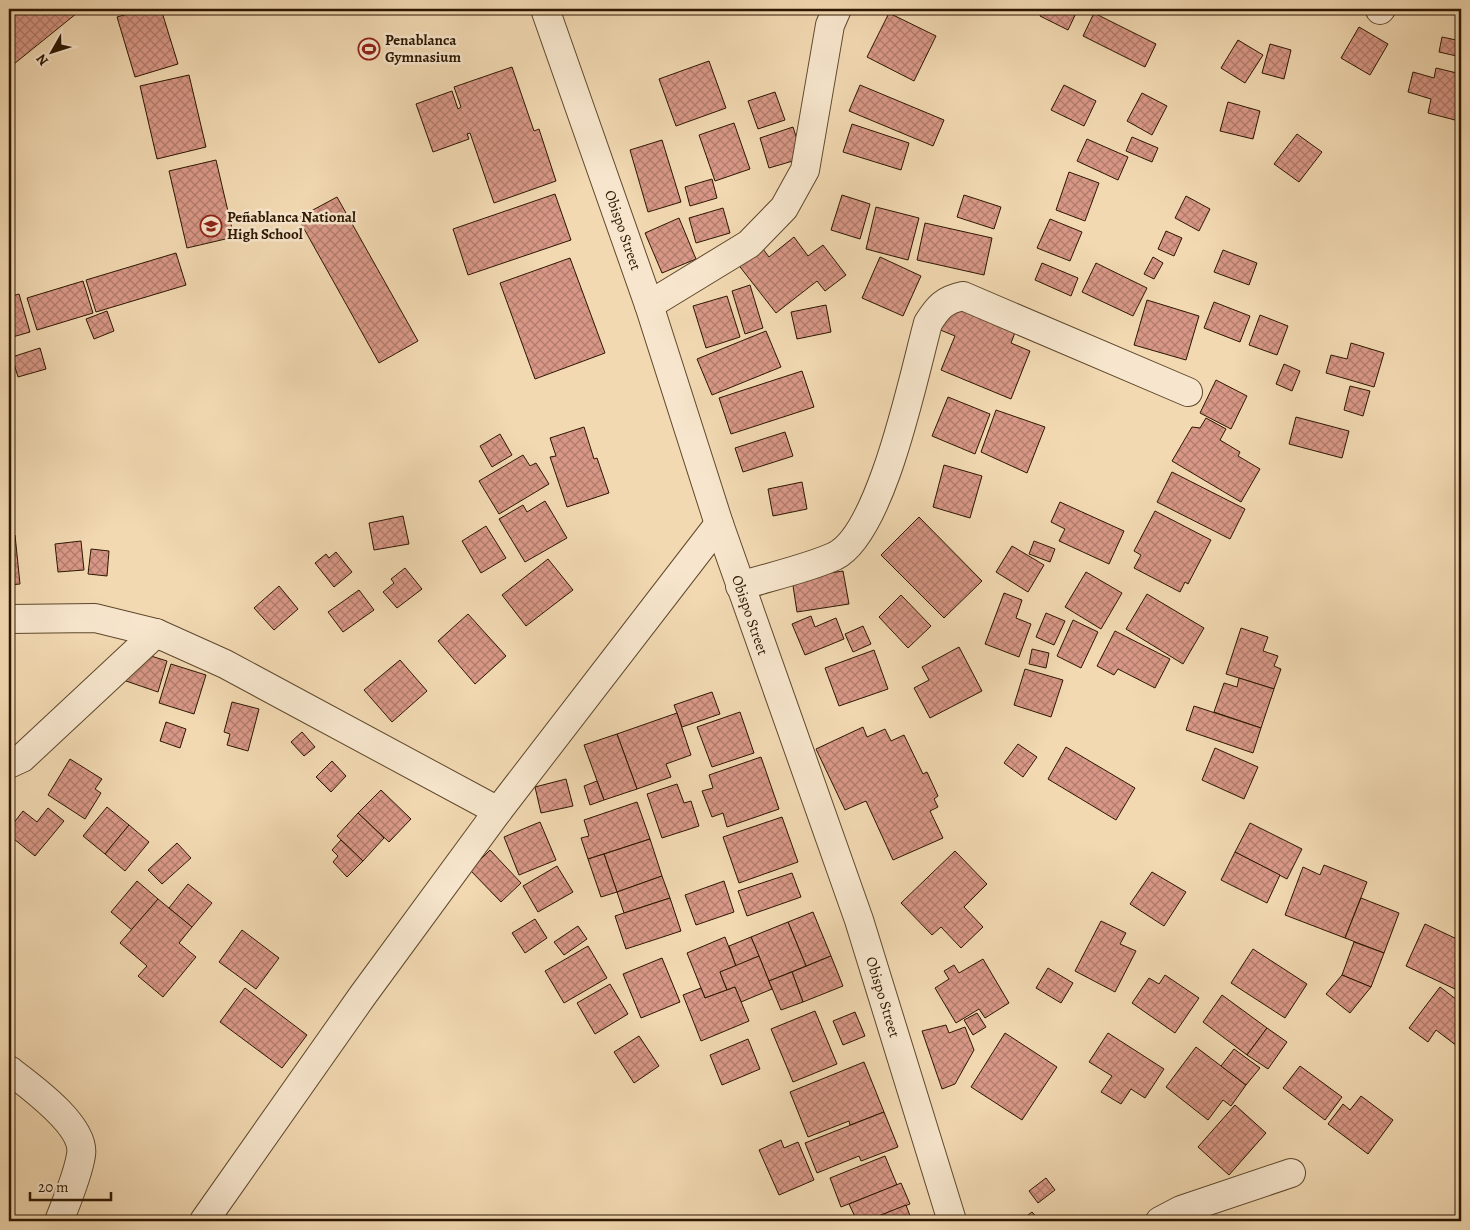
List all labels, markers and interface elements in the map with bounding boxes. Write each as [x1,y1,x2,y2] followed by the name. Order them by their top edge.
[28,28,78,78] north arrow
[385,30,461,67] place label: Penablanca Gymnasium
[357,37,381,61] sports icon: Penablanca Gymnasium
[32,50,53,70] text: N
[600,187,646,273] street label: Obispo Street
[227,207,356,244] place label: Peñablanca National High School
[199,214,223,238] school or university icon: Peñablanca National High School
[727,572,773,658] street label: Obispo Street
[861,954,905,1040] street label: Obispo Street
[30,1170,111,1202] scale bar
[38,1177,69,1197] text: 20 m

